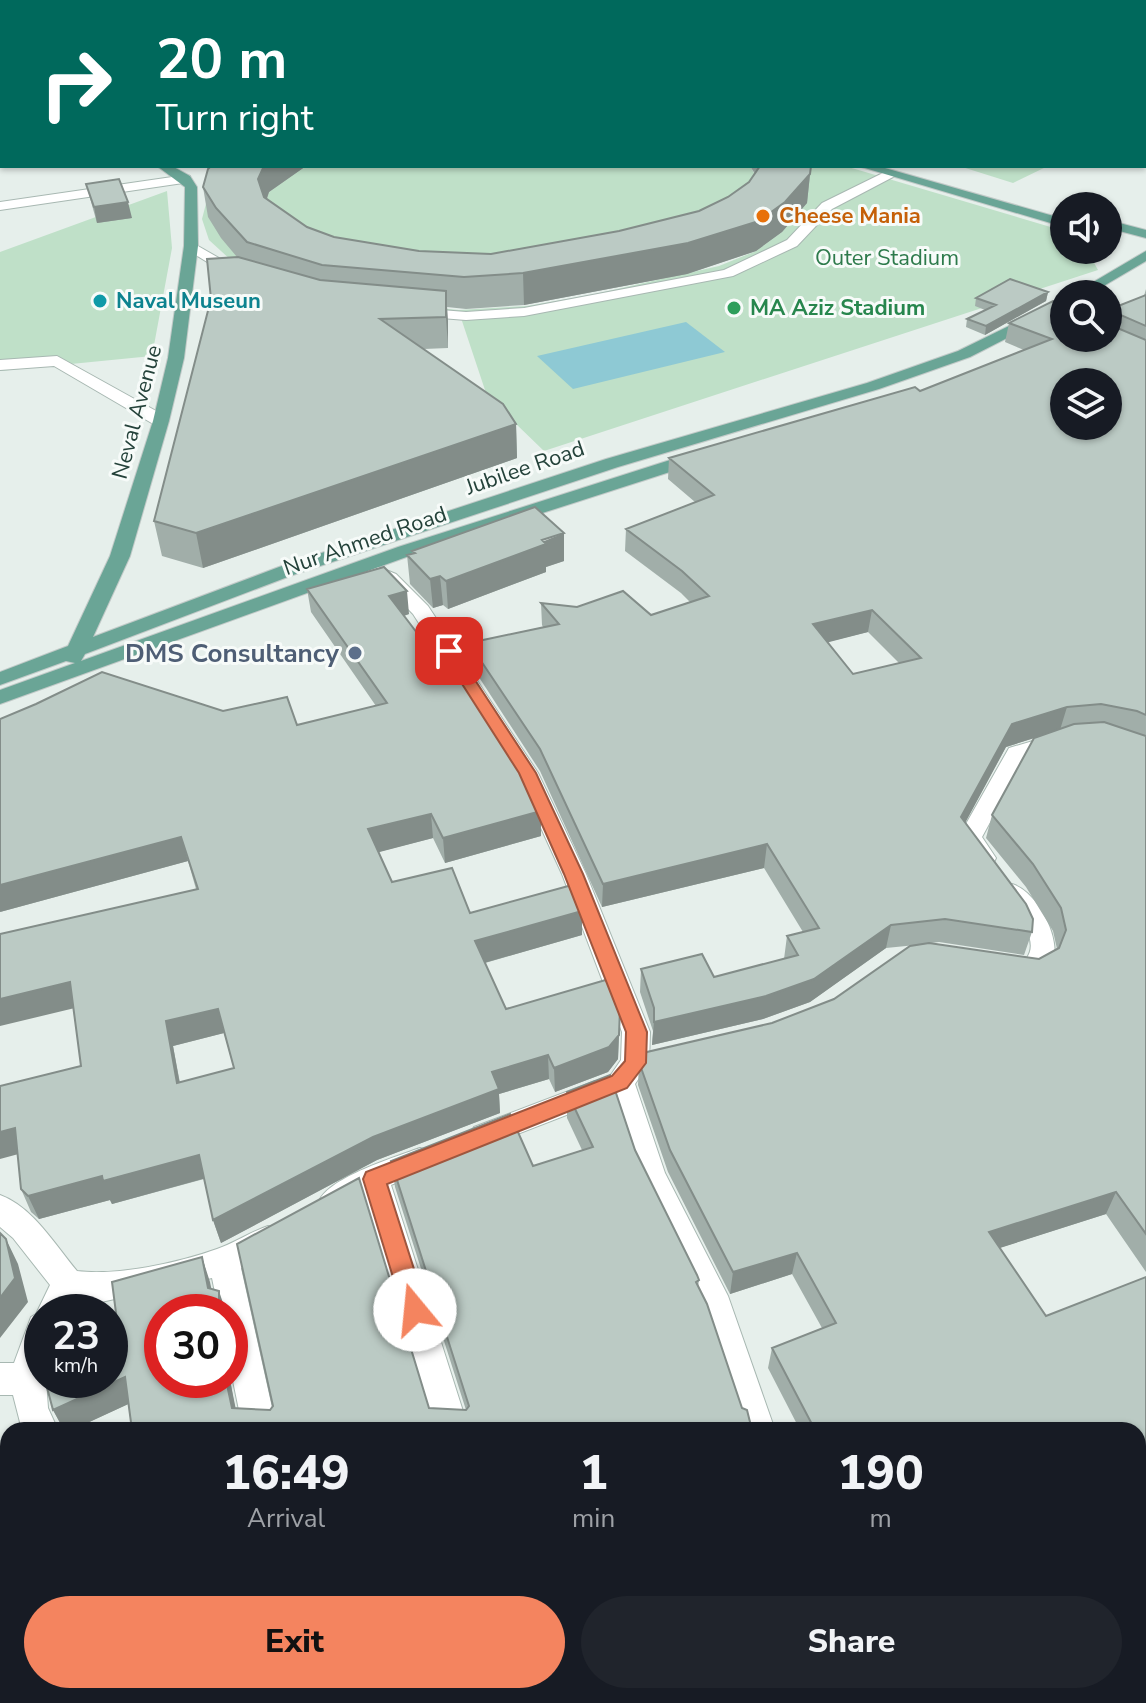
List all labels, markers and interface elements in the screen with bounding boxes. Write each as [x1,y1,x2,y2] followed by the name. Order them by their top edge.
[156,21,287,98] text: 20 m
[24,32,128,136] icon: right
[156,94,313,143] text: Turn right
[1050,192,1122,440] map controls
[1050,192,1122,264] button: sound
[779,201,921,231] place label: Cheese Mania
[754,207,772,225] marker: Cheese Mania
[815,243,959,273] park label: Outer Stadium
[1050,280,1122,352] button: search
[116,286,261,316] place label: Naval Museun
[91,292,109,310] marker: Naval Museun
[750,293,925,323] place label: MA Aziz Stadium
[725,299,743,317] marker: MA Aziz Stadium
[105,342,169,482] street label: Neval Avenue
[1050,368,1122,440] button: layers
[461,434,589,503] street label: Jubilee Road
[279,499,451,583] street label: Nur Ahmed Road
[415,617,483,685] pin
[427,629,471,673] icon: arrive
[125,636,339,671] place label: DMS Consultancy
[346,644,364,662] marker: DMS Consultancy
[373,1268,457,1352] position arrow
[144,1294,248,1398] speed limit sign: 30
[52,1309,100,1363] text: 23
[54,1352,98,1379] text: km/h
[222,1440,350,1506] text: 16:49
[579,1440,608,1506] text: 1
[837,1440,924,1506] text: 190
[247,1501,325,1536] text: Arrival
[572,1501,615,1536] text: min
[869,1501,892,1536] text: m
[24,1596,565,1688] button: Exit
[581,1596,1122,1688] button: Share

